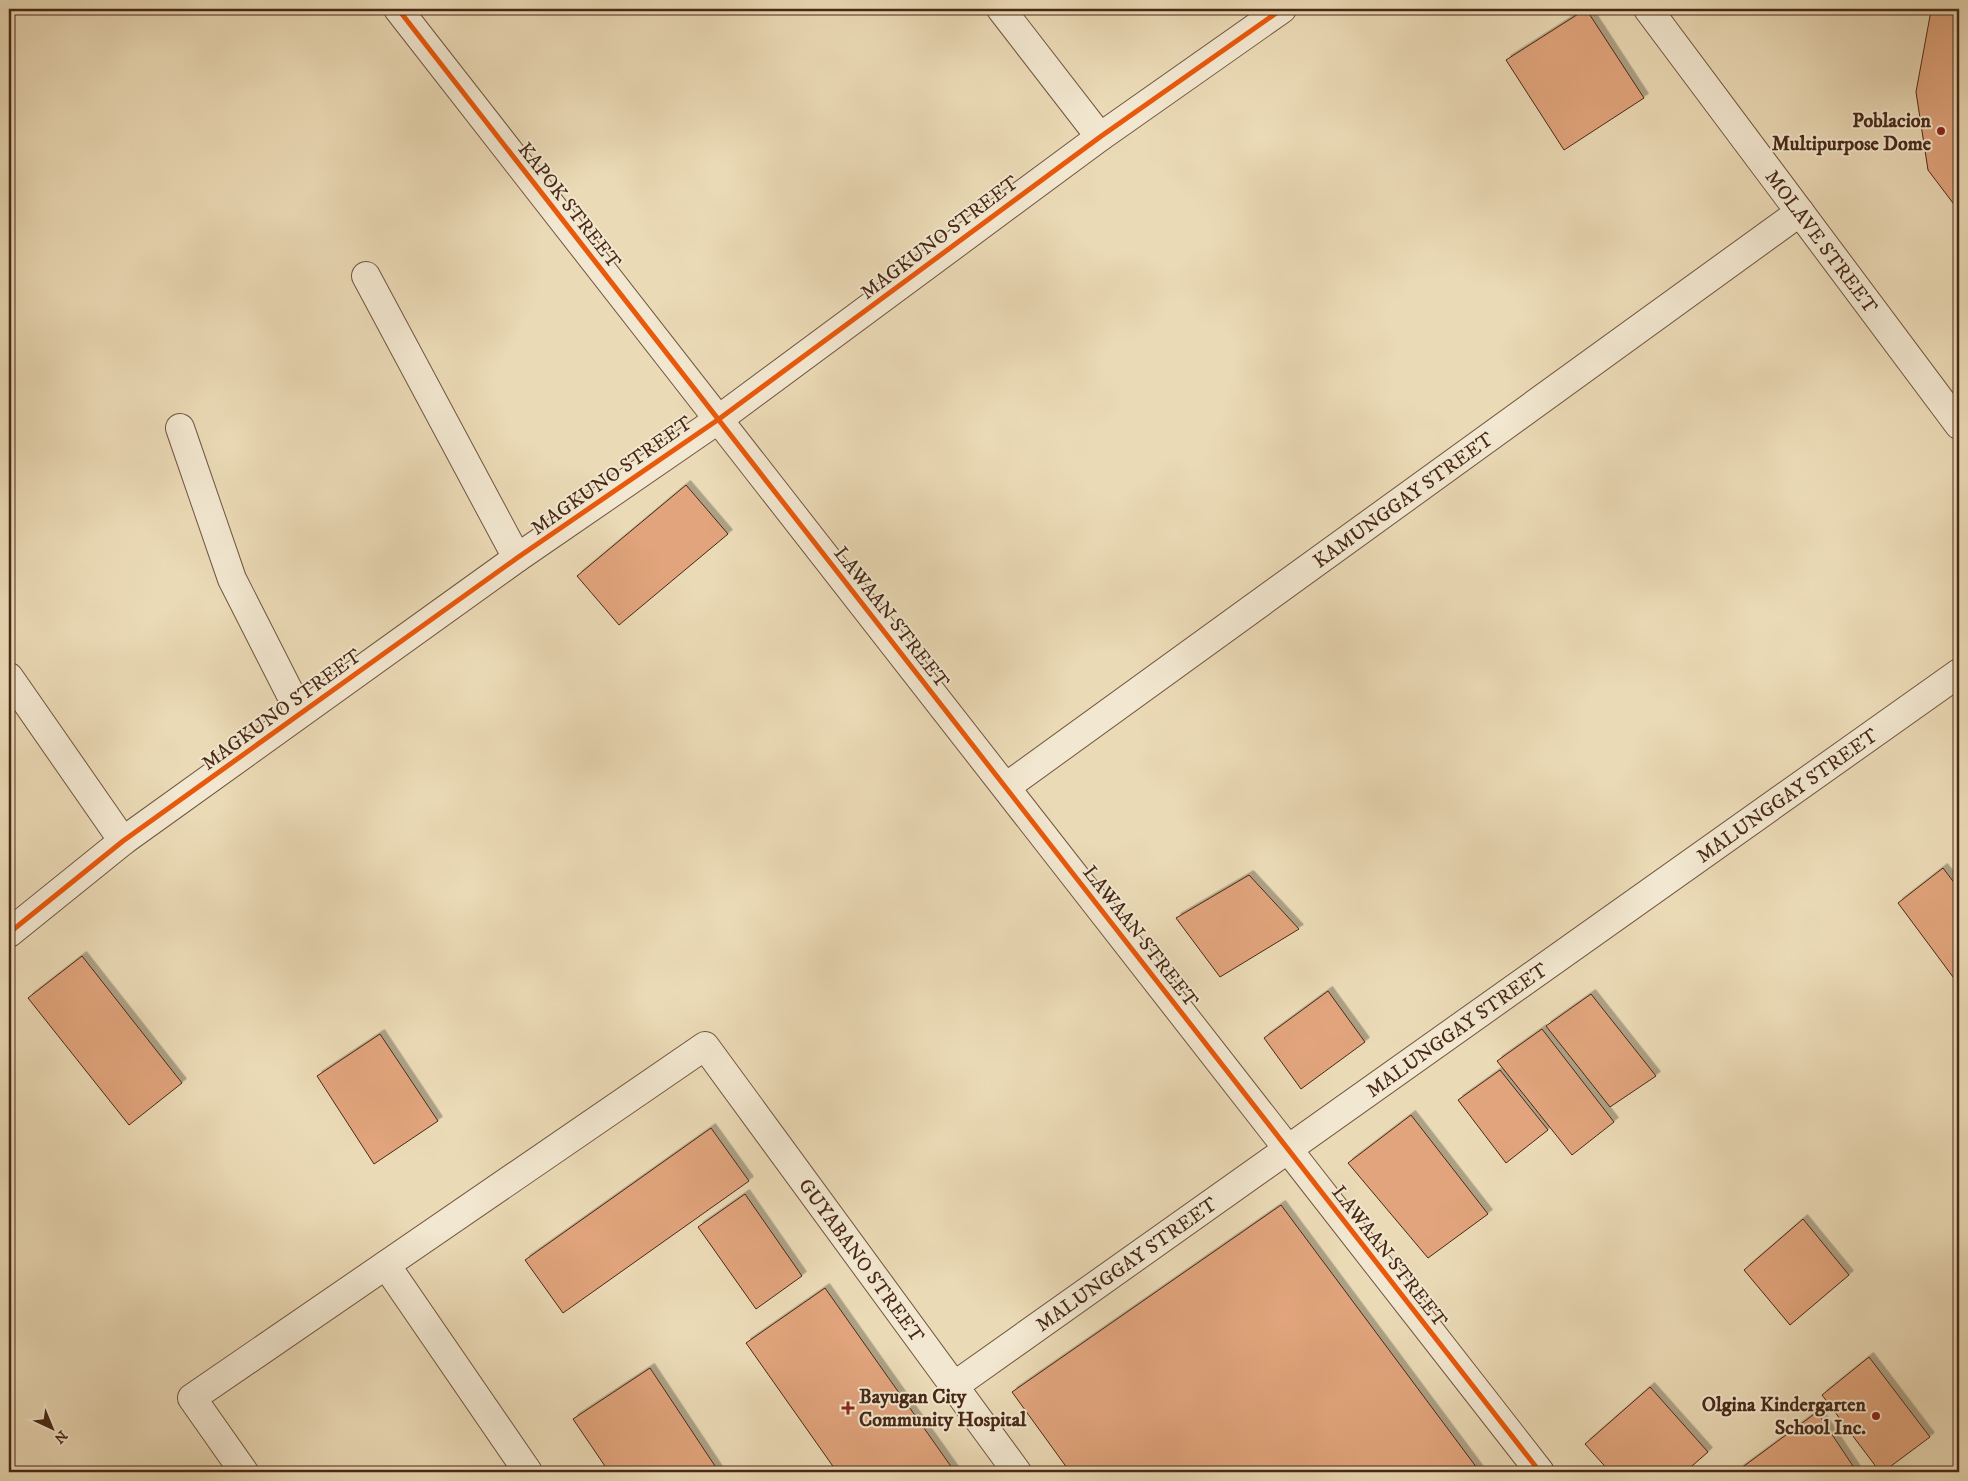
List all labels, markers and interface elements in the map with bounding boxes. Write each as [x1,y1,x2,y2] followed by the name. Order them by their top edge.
[1772,109,1932,157] place label: Poblacion Multipurpose Dome
[1935,125,1947,137] marker: Poblacion Multipurpose Dome
[512,138,626,274] street label: KAPOK STREET
[1759,166,1882,319] street label: MOLAVE STREET
[856,171,1024,306] street label: MAGKUNO STREET
[526,411,697,541] street label: MAGKUNO STREET
[1309,427,1499,574] street label: KAMUNGGAY STREET
[828,542,954,694] street label: LAWAAN STREET
[197,644,367,777] street label: MAGKUNO STREET
[1692,724,1883,869] street label: MALUNGGAY STREET
[1077,861,1203,1013] street label: LAWAAN STREET
[1362,958,1553,1104] street label: MALUNGGAY STREET
[792,1174,929,1348] street label: GUYABANO STREET
[1326,1181,1452,1333] street label: LAWAAN STREET
[1031,1192,1223,1338] street label: MALUNGGAY STREET
[859,1385,1027,1433] place label: Bayugan City Community Hospital
[1702,1393,1867,1441] place label: Olgina Kindergarten School Inc.
[841,1401,855,1415] marker: Bayugan City Community Hospital
[28,1404,78,1454] north arrow
[1870,1410,1882,1422] marker: Olgina Kindergarten School Inc.
[50,1426,71,1447] text: N

